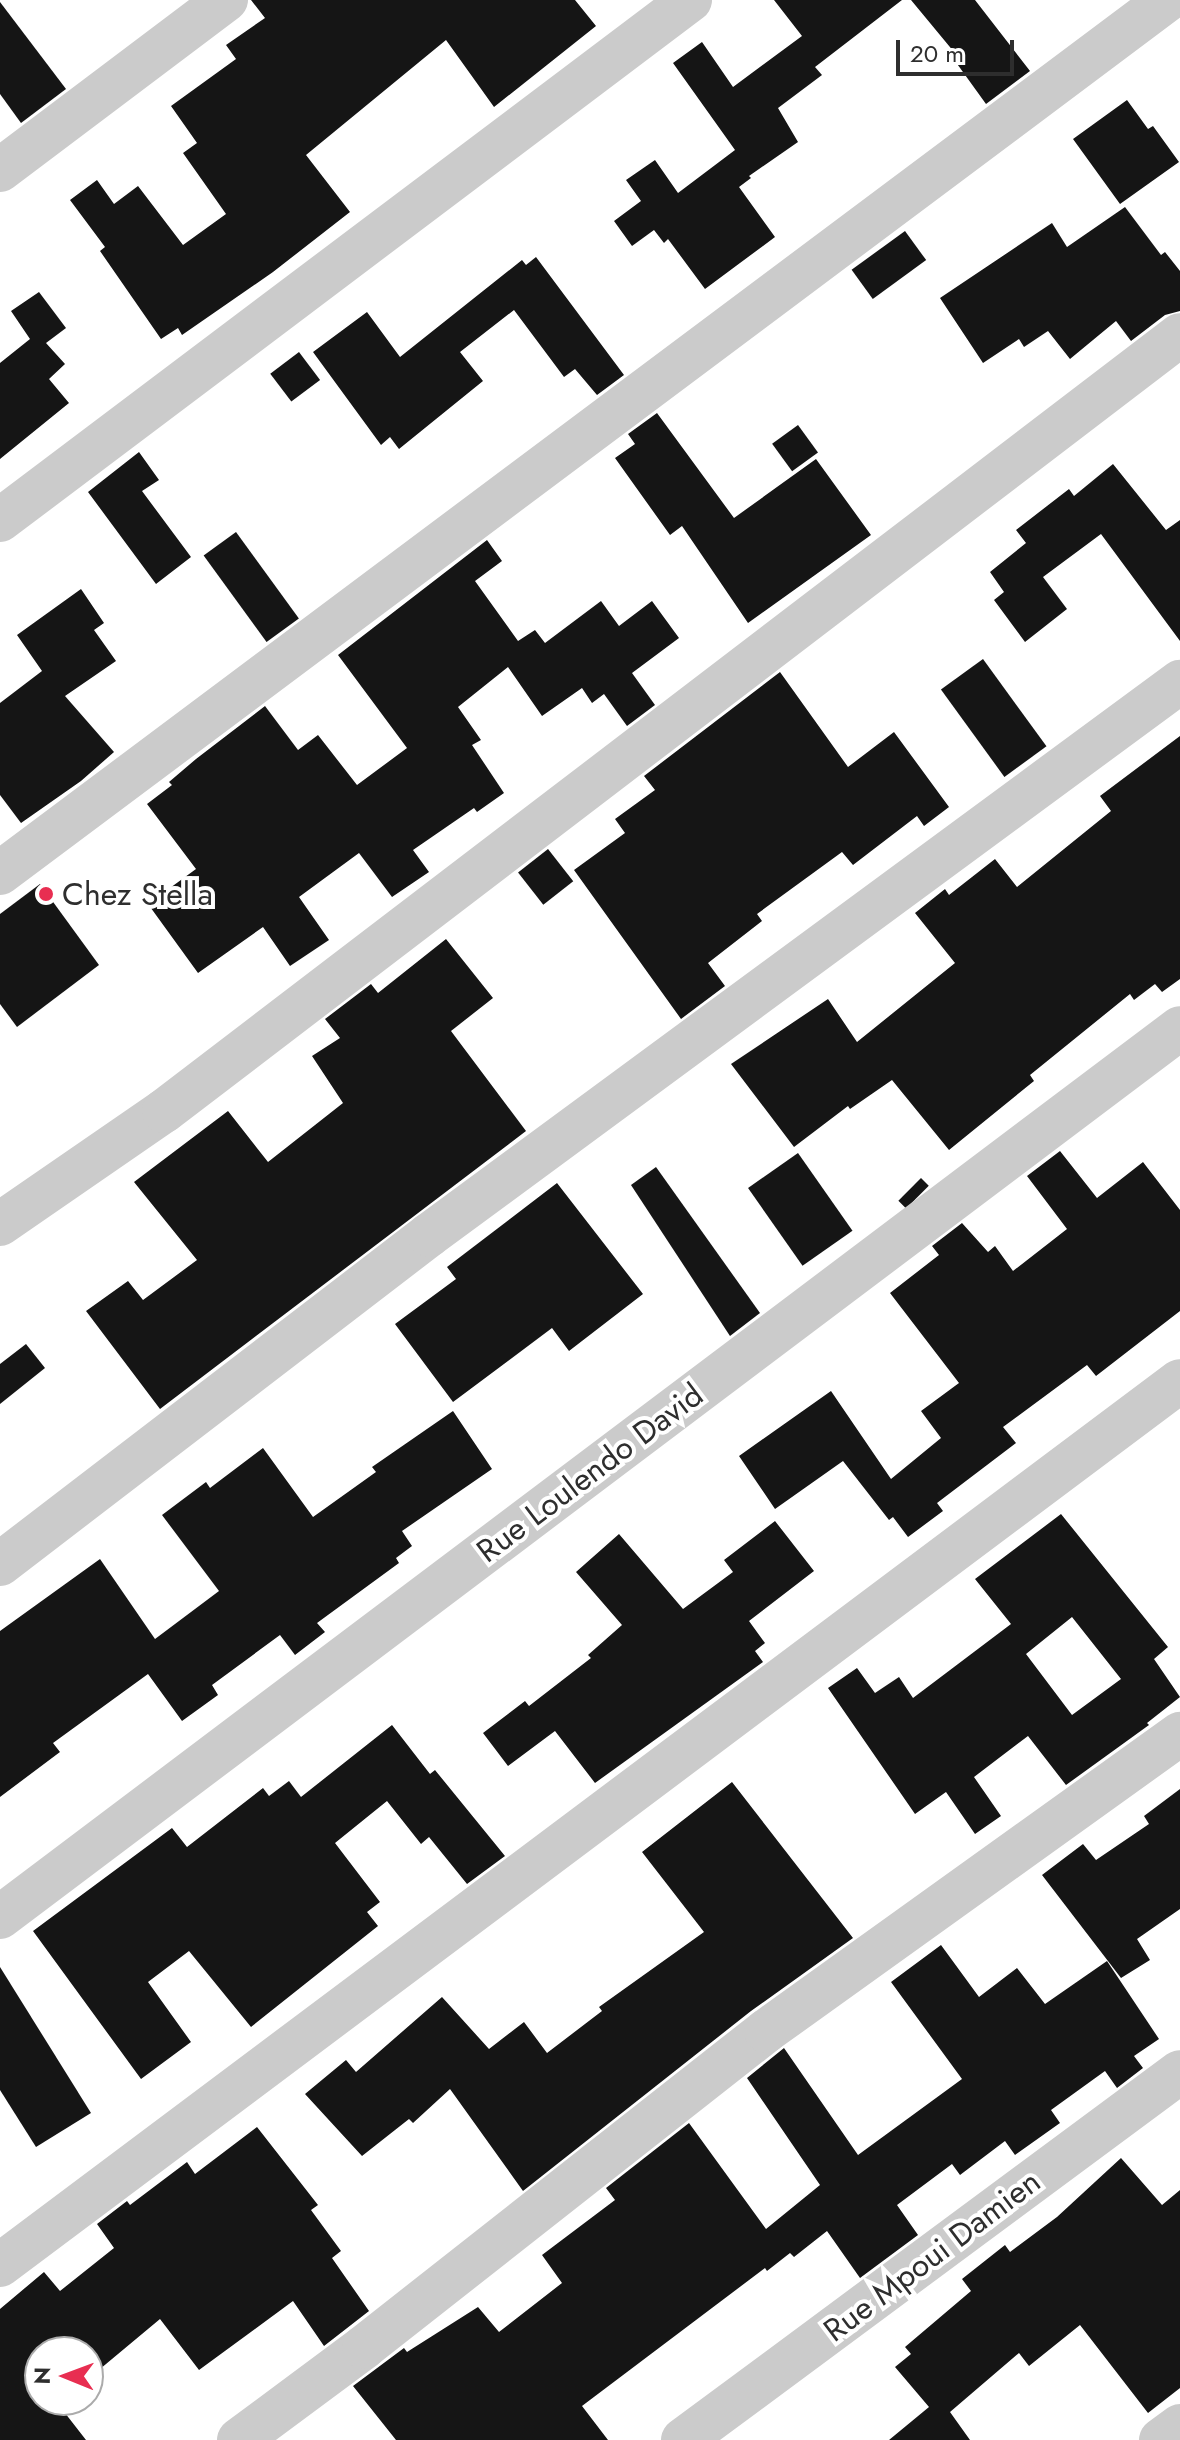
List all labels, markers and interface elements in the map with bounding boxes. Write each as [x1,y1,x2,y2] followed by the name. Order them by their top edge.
[900,24,1018,74] scale bar
[910,36,964,71] text: 20 m
[62,875,213,913] place label: Chez Stella
[37,885,55,903] marker: Chez Stella
[469,1376,711,1570] street label: Rue Loulendo David
[816,2162,1048,2350] street label: Rue Mpoui Damien
[24,2336,104,2416] north arrow
[26,2367,58,2385] text: N

